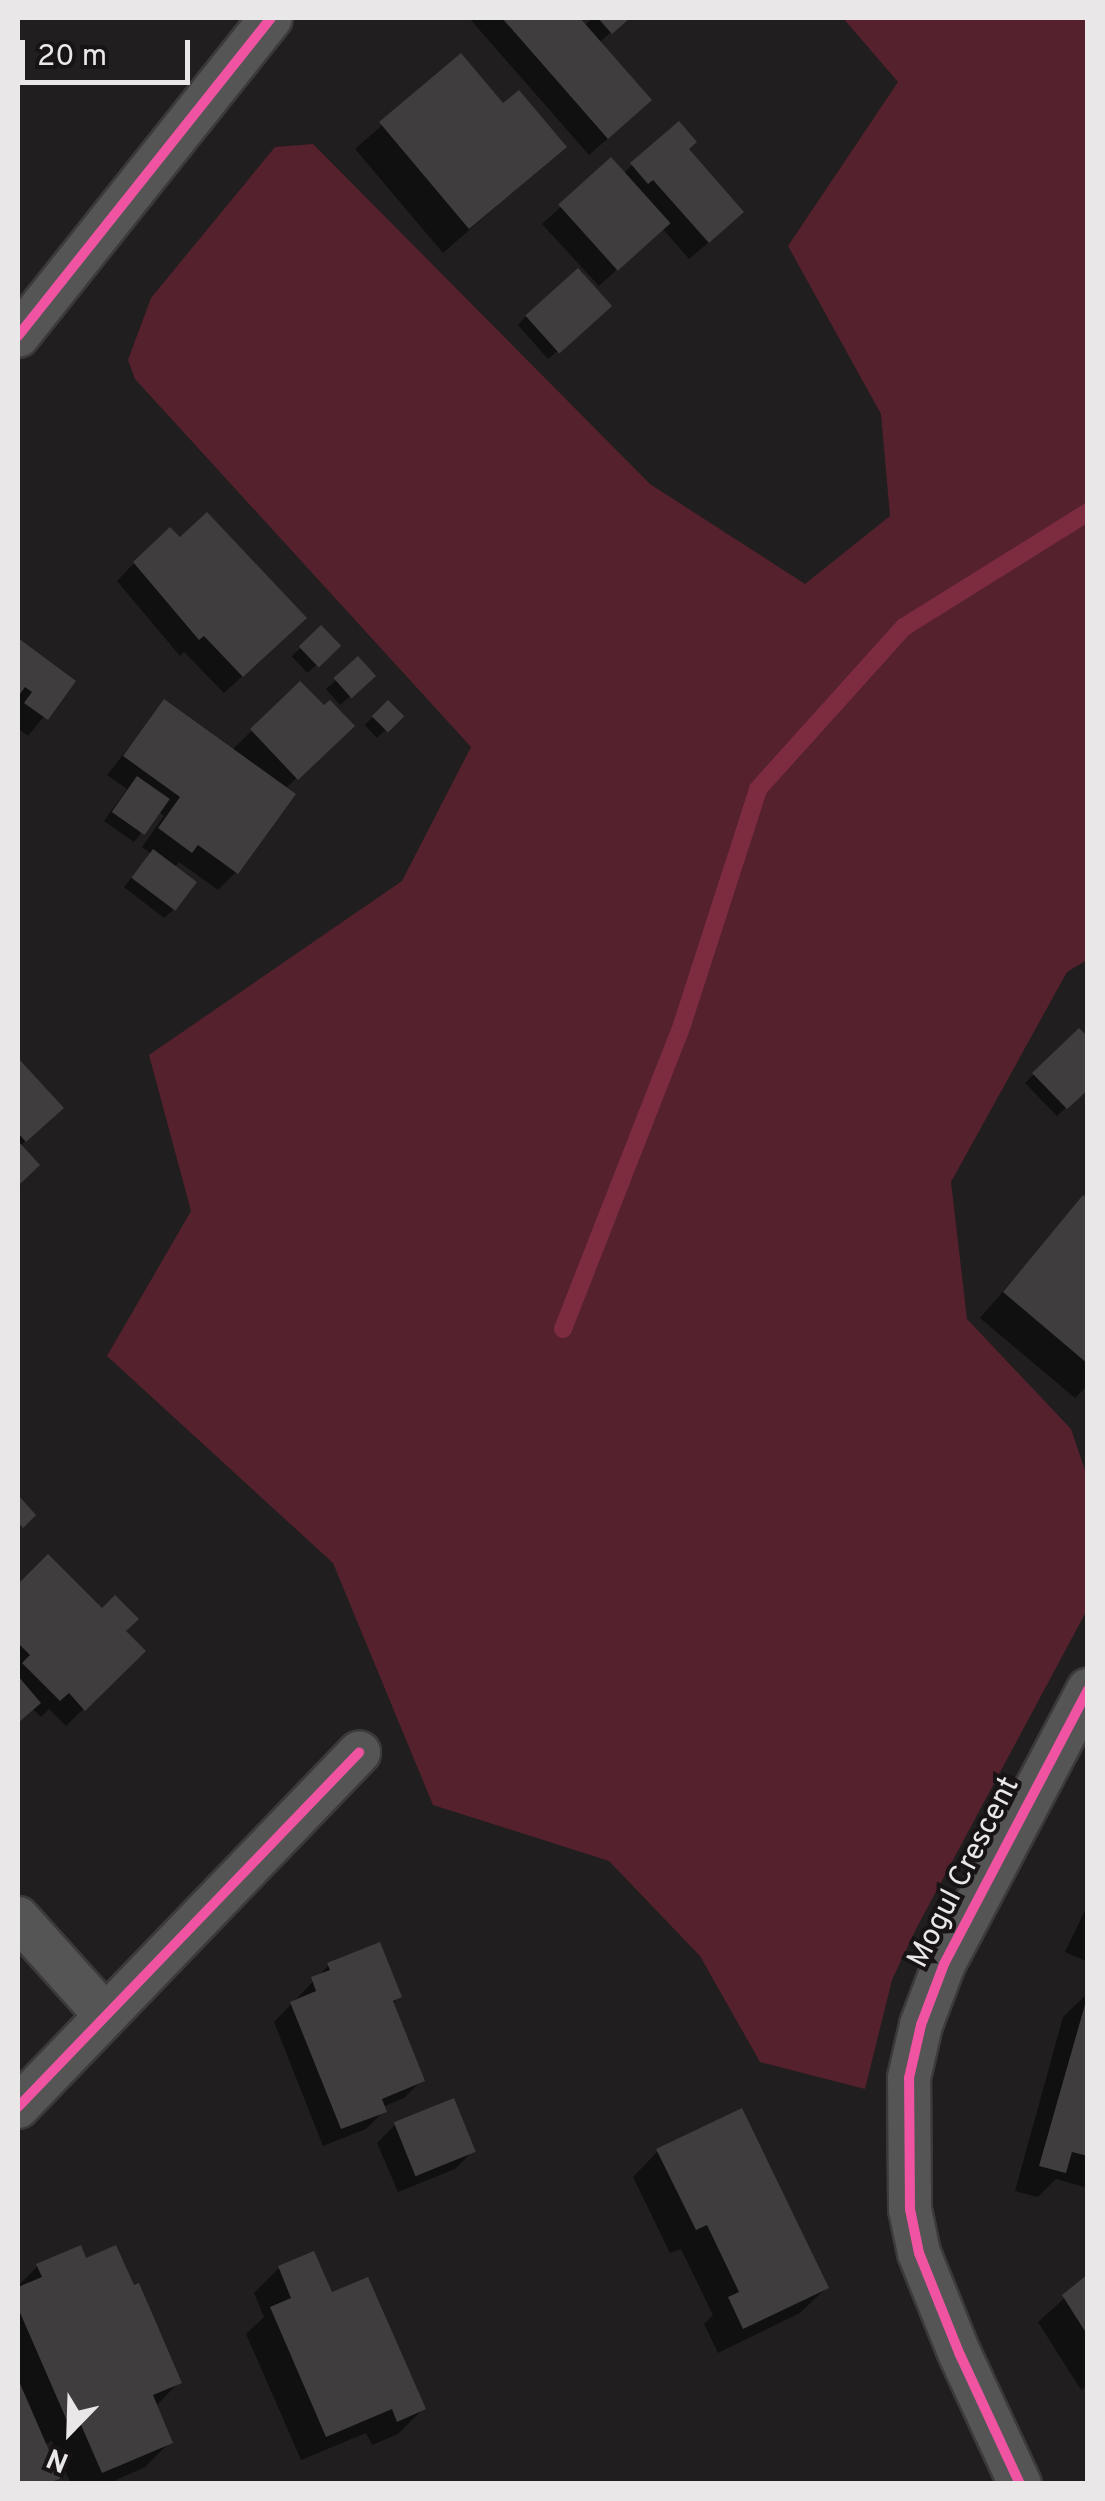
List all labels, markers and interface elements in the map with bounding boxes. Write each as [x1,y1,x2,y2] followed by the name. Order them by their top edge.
[25,20,195,82] scale bar
[37,39,107,76] text: 20 m
[901,1771,1029,1975] street label: Mogul Crescent
[20,2381,120,2481] north arrow
[42,2438,75,2479] text: N

